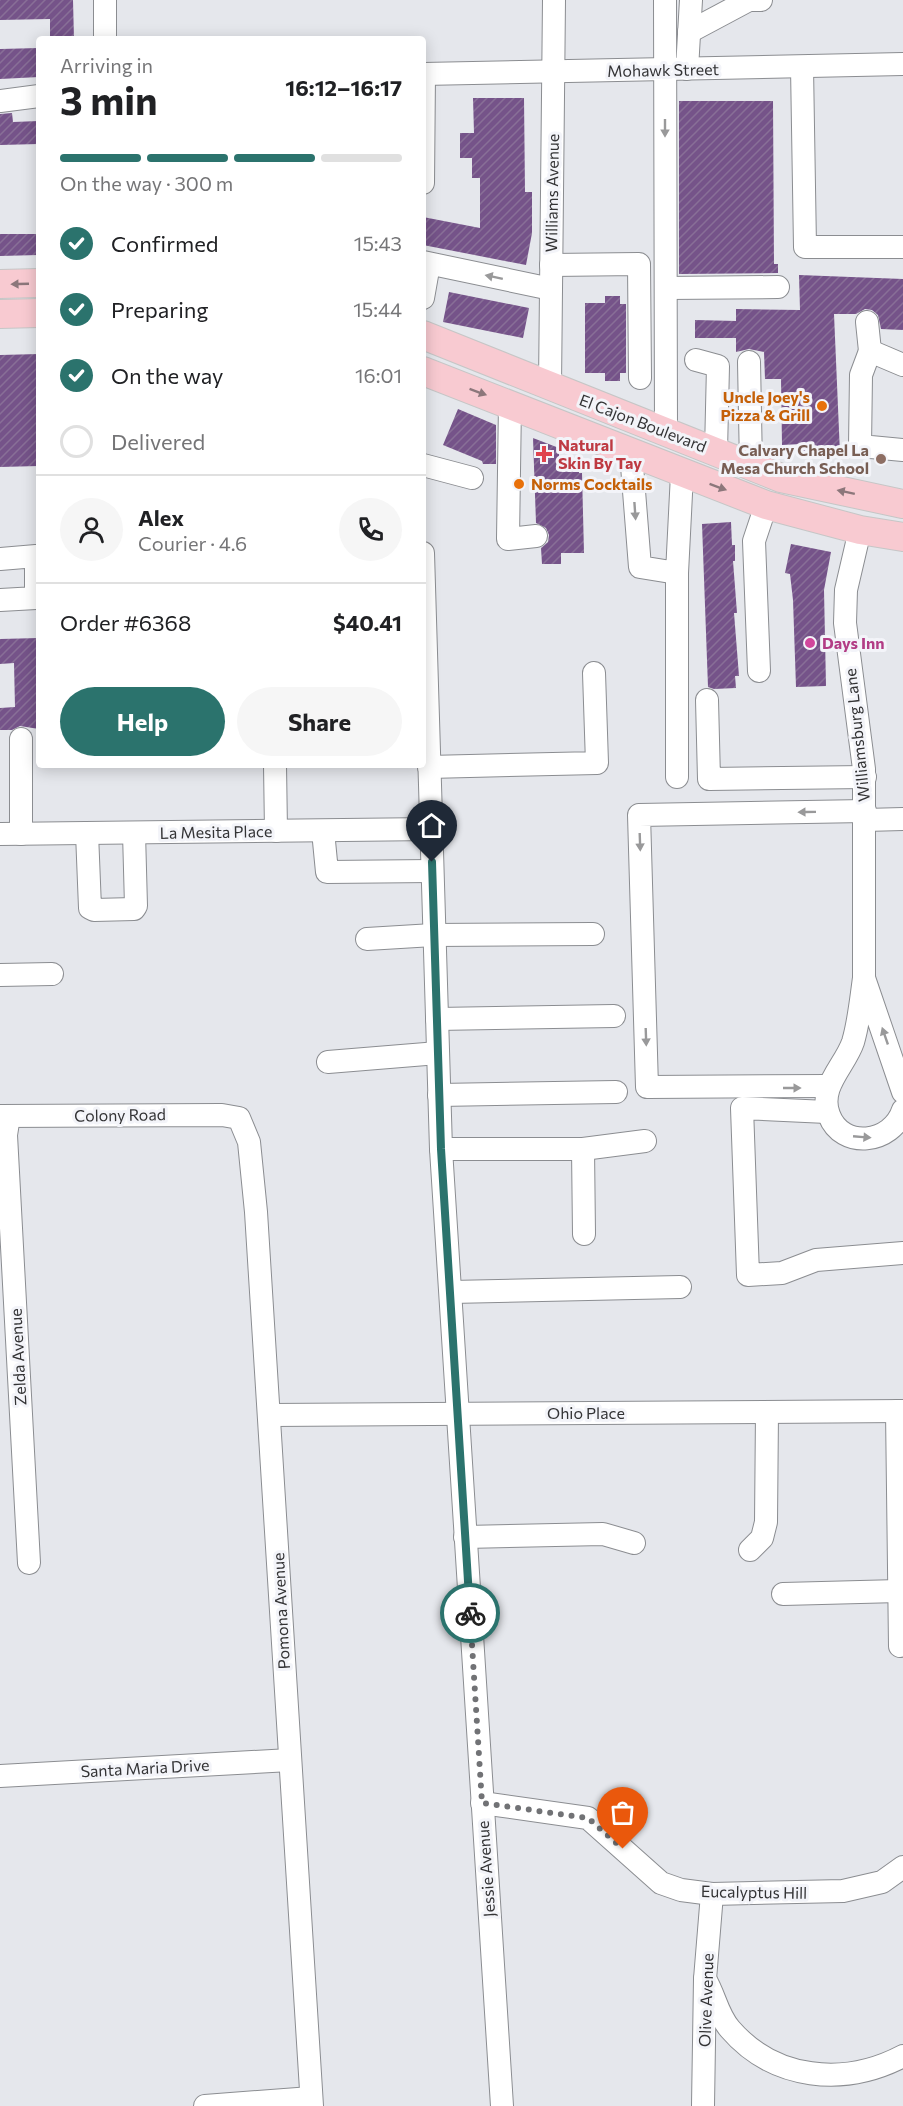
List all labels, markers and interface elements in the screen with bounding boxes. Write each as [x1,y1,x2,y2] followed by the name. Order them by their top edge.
[60,53,153,77] text: Arriving in
[607,59,720,80] street label: Mohawk Street
[285,74,402,101] text: 16:12–16:17
[60,75,158,123] text: 3 min
[660,119,670,138] one-way arrow
[541,133,562,252] street label: Williams Avenue
[60,171,233,195] text: On the way · 300 m
[60,227,93,260] icon: check
[111,230,218,257] text: Confirmed
[354,231,402,255] text: 15:43
[484,272,503,281] one-way arrow
[10,279,29,288] one-way arrow
[60,293,93,326] icon: check
[111,296,208,323] text: Preparing
[353,297,402,321] text: 15:44
[60,359,93,392] icon: check
[111,362,223,389] text: On the way
[355,363,402,387] text: 16:01
[469,387,487,397] one-way arrow
[720,387,810,424] place label: Uncle Joey's Pizza & Grill
[577,390,709,456] street label: El Cajon Boulevard
[815,399,829,413] marker: Uncle Joey's Pizza & Grill
[111,428,205,455] text: Delivered
[558,435,642,472] place label: Natural Skin By Tay
[720,440,869,477] place label: Calvary Chapel La Mesa Church School
[535,445,553,463] marker: Natural Skin By Tay
[874,452,888,466] marker: Calvary Chapel La Mesa Church School
[531,474,653,493] place label: Norms Cocktails
[512,477,526,491] marker: Norms Cocktails
[709,482,727,492] one-way arrow
[836,487,855,496] one-way arrow
[60,498,123,561] button: person
[339,498,402,561] button: phone
[631,501,640,520] one-way arrow
[138,504,184,531] text: Alex
[138,531,247,555] text: Courier · 4.6
[60,609,191,636] text: Order #6368
[333,609,402,636] text: $40.41
[822,633,885,652] place label: Days Inn
[803,636,817,650] marker: Days Inn
[840,667,873,803] street label: Williamsburg Lane
[60,687,225,756] button: Help
[237,687,402,756] button: Share
[406,800,457,862] pin
[797,807,816,817] one-way arrow
[415,809,448,842] icon: home
[160,821,272,842] street label: La Mesita Place
[635,833,645,852] one-way arrow
[879,1027,889,1045] one-way arrow
[641,1028,650,1047] one-way arrow
[783,1083,802,1093] one-way arrow
[74,1104,166,1125] street label: Colony Road
[853,1133,872,1142] one-way arrow
[5,1308,30,1406] street label: Zelda Avenue
[547,1403,625,1422] street label: Ohio Place
[268,1552,293,1670] street label: Pomona Avenue
[440,1583,500,1643] courier
[454,1597,487,1630] icon: bike
[80,1755,210,1780] street label: Santa Maria Drive
[597,1787,648,1849] pin
[606,1796,639,1829] icon: bag
[473,1820,498,1918] street label: Jessie Avenue
[701,1881,807,1902] street label: Eucalyptus Hill
[694,1953,717,2047] street label: Olive Avenue

